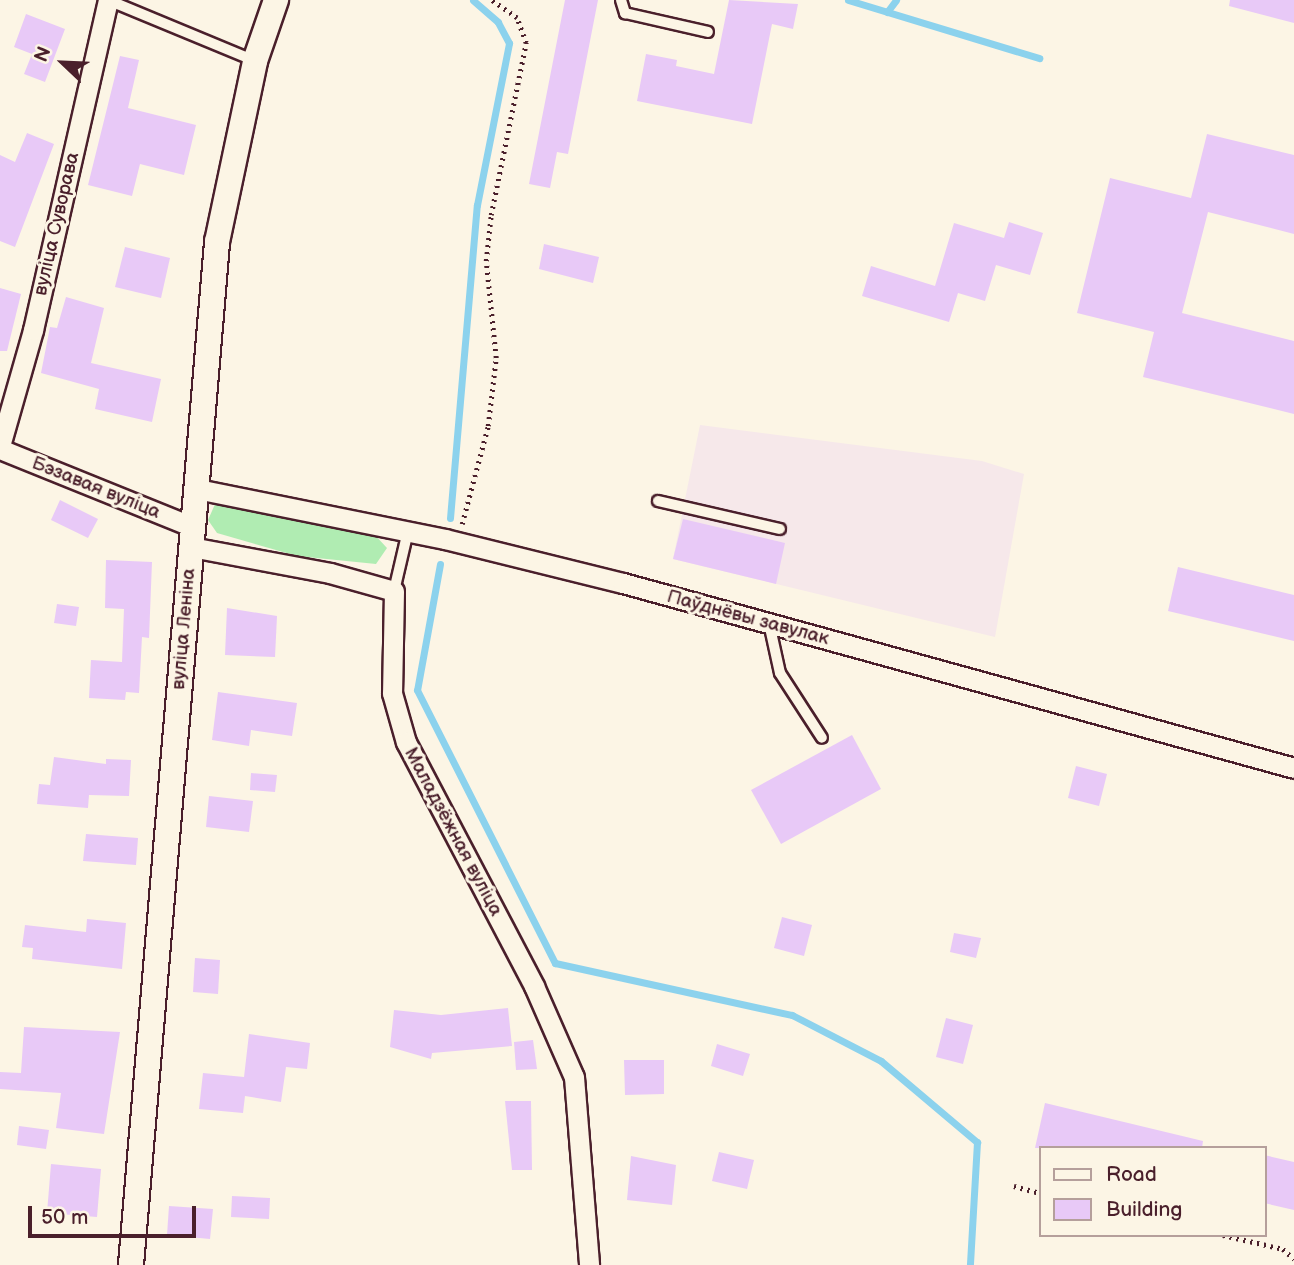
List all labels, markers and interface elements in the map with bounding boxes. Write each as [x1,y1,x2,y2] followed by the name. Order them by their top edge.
[28,28,98,98] north arrow
[30,44,57,66] text: N
[29,150,85,298] street label: вуліца Суворава
[28,452,164,524] street label: Бэзавая вуліца
[167,567,201,691] street label: вуліца Леніна
[664,585,832,651] street label: Паўднёвы завулак
[399,744,507,920] street label: Маладзёжная вуліца
[1038,1146,1266,1237] legend
[1106,1162,1157,1187] text: Road
[32,1192,200,1236] scale bar
[1106,1197,1182,1222] text: Building
[41,1205,88,1230] text: 50 m

